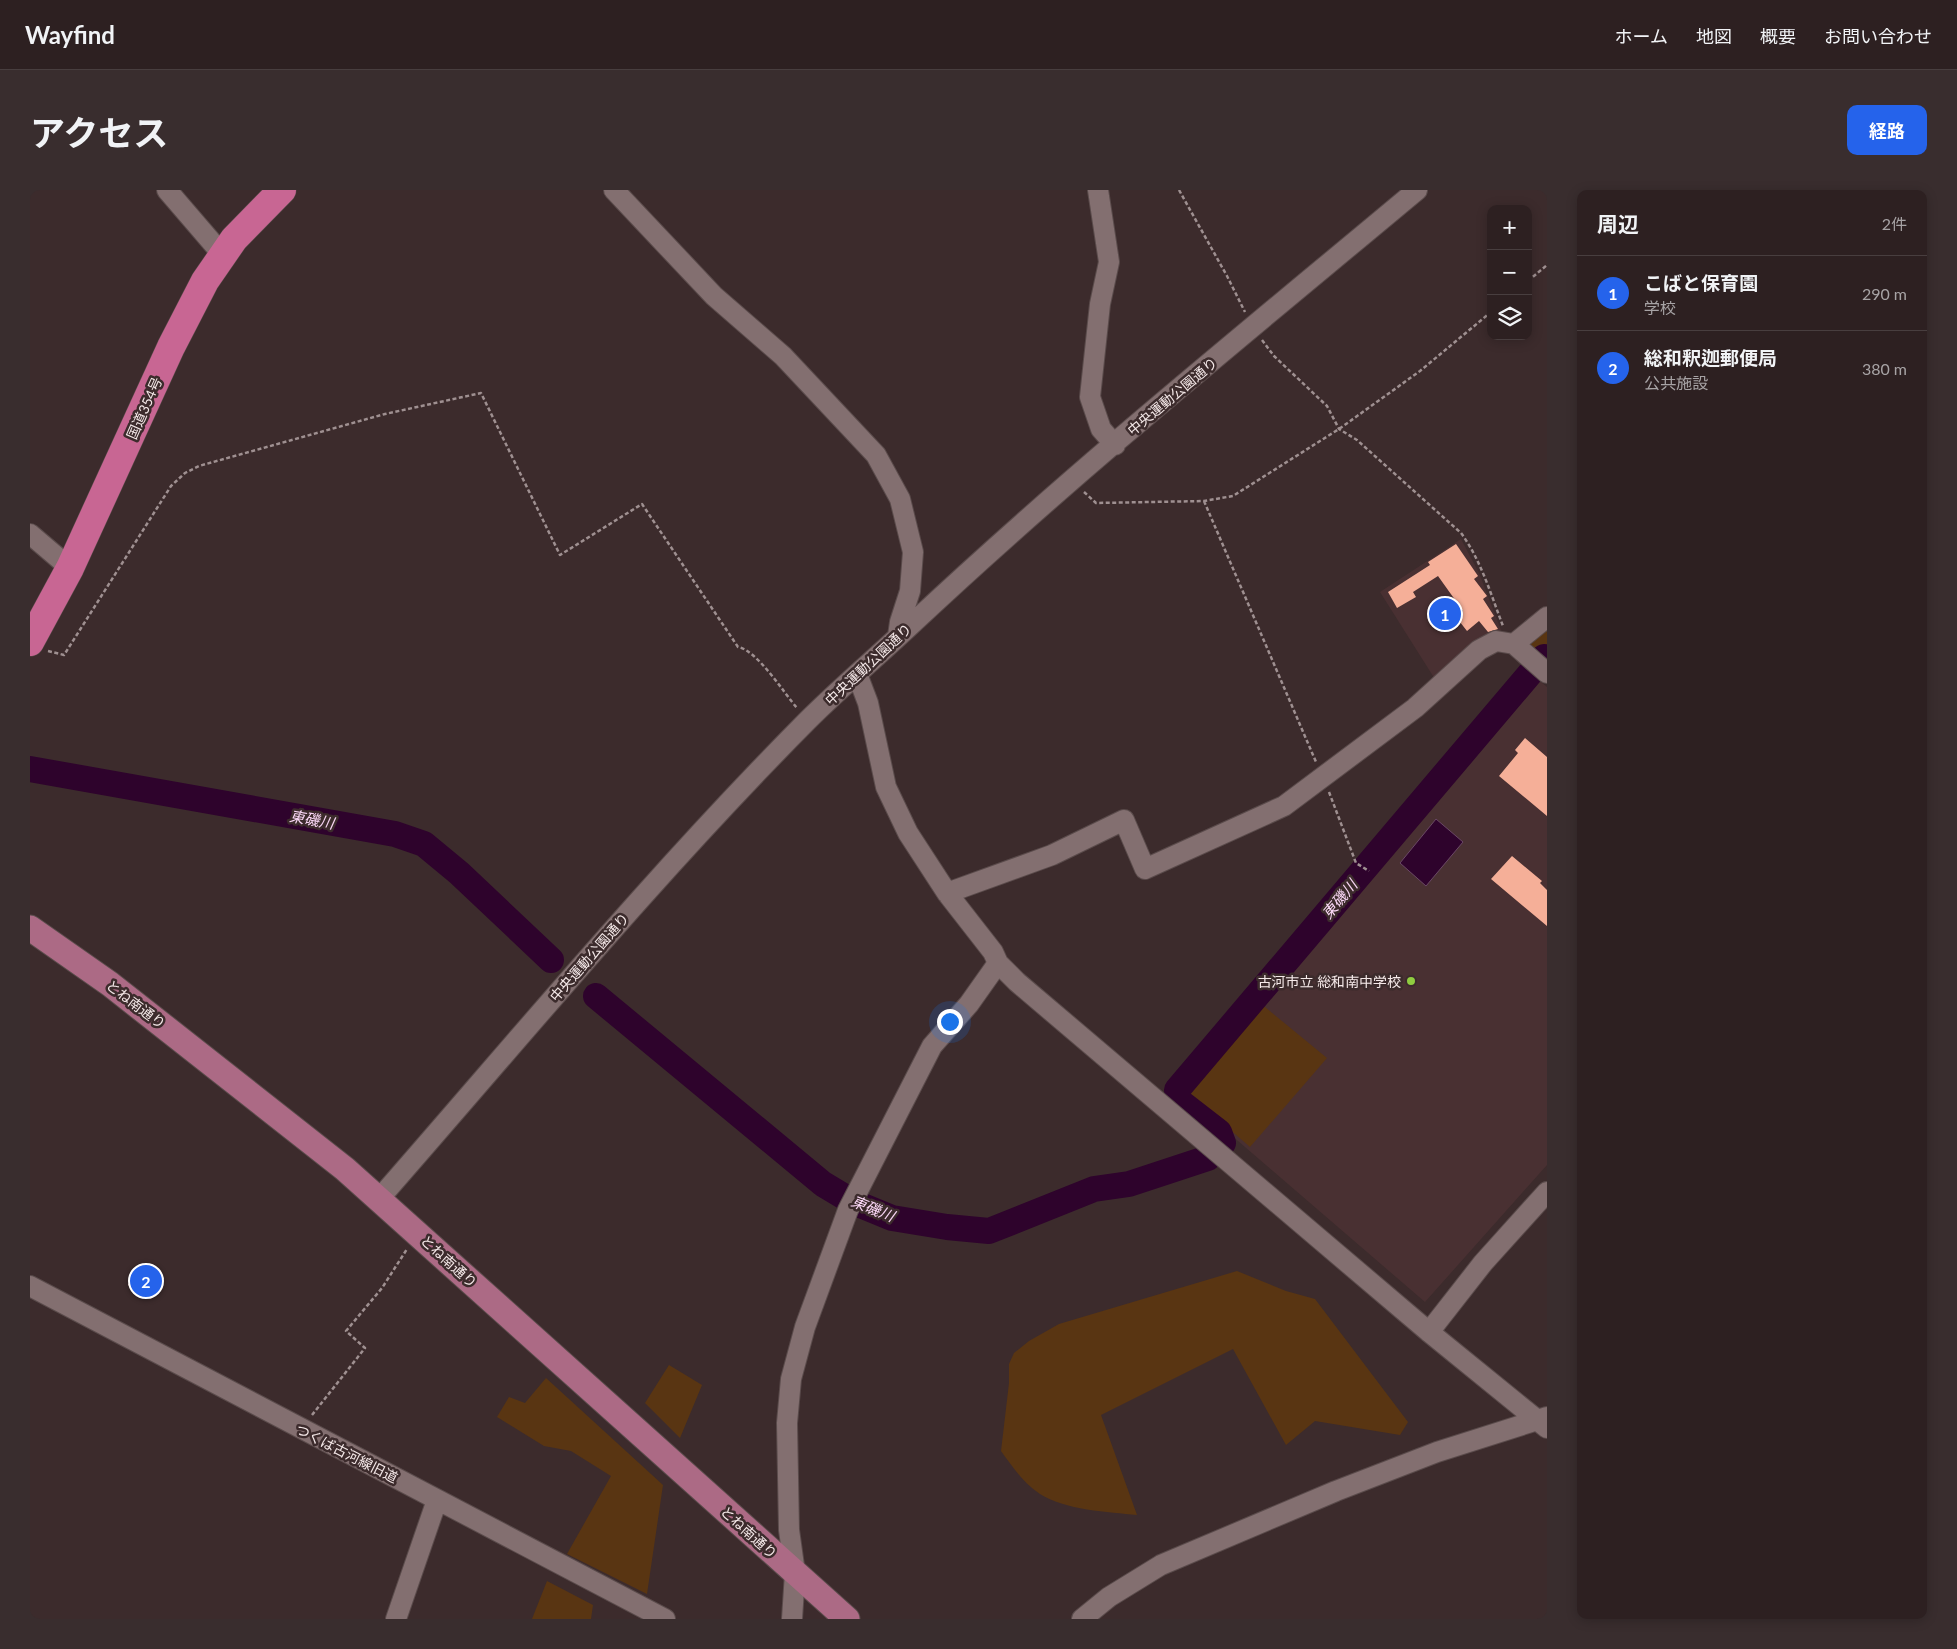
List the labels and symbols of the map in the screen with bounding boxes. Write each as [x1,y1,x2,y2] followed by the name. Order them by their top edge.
[1124,353,1220,439] street label: 中央運動公園通り
[123,374,165,442] street label: 国道354号
[1429,595,1461,633] pin: 1
[821,620,915,708] street label: 中央運動公園通り
[288,806,338,832] water label: 東磯川
[1318,874,1362,922] water label: 東磯川
[546,909,632,1005] street label: 中央運動公園通り
[1257,973,1401,990] place label: 古河市立 総和南中学校
[1405,975,1417,987] marker: 古河市立 総和南中学校
[103,976,169,1032] street label: とね南通り
[937,1009,963,1035] your location
[849,1191,899,1226] water label: 東磯川
[417,1231,481,1291] street label: とね南通り
[130,1262,162,1300] pin: 2
[293,1420,401,1486] street label: つくば古河線旧道
[717,1502,781,1562] street label: とね南通り

